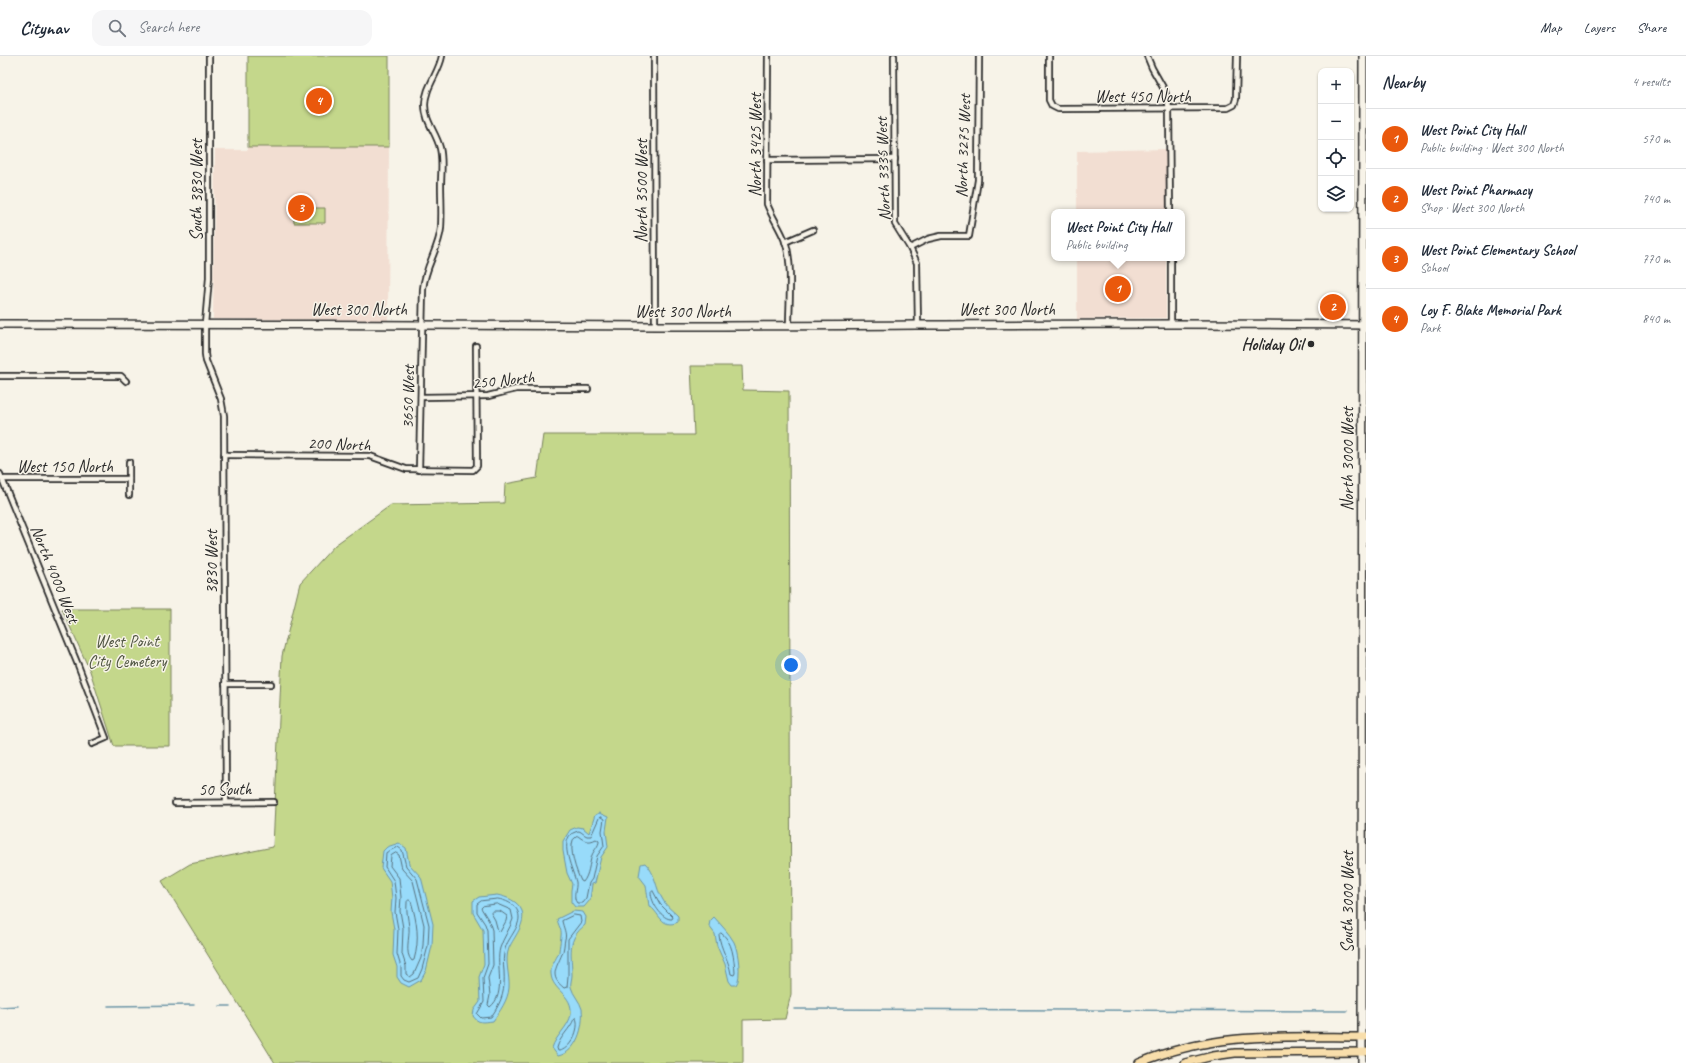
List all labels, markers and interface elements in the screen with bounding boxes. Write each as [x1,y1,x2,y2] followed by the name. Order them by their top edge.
[92,10,372,46] search box
[20,16,68,40] text: Citynav
[106,17,128,39] icon: search
[138,18,199,37] text: Search here
[1540,19,1562,36] text: Map
[1584,19,1615,36] text: Layers
[1637,19,1666,36] text: Share
[1318,68,1354,212] map controls
[1318,68,1354,104] button: +
[1382,72,1425,93] text: Nearby
[1632,74,1670,90] text: 4 results
[306,86,332,116] pin: 4
[1095,86,1191,107] street label: West 450 North
[745,91,766,197] street label: North 3425 West
[951,91,975,198] street label: North 3275 West
[1318,104,1354,140] button: −
[871,114,895,221] street label: North 3335 West
[1420,121,1525,140] text: West Point City Hall
[1392,131,1398,147] text: 1
[1642,131,1670,147] text: 570 m
[186,137,207,241] street label: South 3830 West
[631,137,652,243] street label: North 3500 West
[1318,140,1354,176] button: locate
[1420,140,1564,156] text: Public building · West 300 North
[1318,176,1354,212] button: layers
[1420,181,1532,200] text: West Point Pharmacy
[1392,191,1398,207] text: 2
[1642,191,1670,207] text: 740 m
[288,193,314,223] pin: 3
[1420,200,1524,216] text: Shop · West 300 North
[1051,209,1185,261] popup
[1066,218,1170,237] text: West Point City Hall
[1066,237,1127,253] text: Public building
[1420,241,1575,260] text: West Point Elementary School
[1392,251,1398,267] text: 3
[1642,251,1670,267] text: 770 m
[1420,260,1448,276] text: School
[1105,274,1131,304] pin: 1
[1320,292,1346,322] pin: 2
[311,299,407,320] street label: West 300 North
[959,299,1055,320] street label: West 300 North
[635,301,731,322] street label: West 300 North
[1420,301,1561,320] text: Loy F. Blake Memorial Park
[1392,311,1398,327] text: 4
[1642,311,1670,327] text: 840 m
[1420,320,1441,336] text: Park
[1242,334,1307,355] place label: Holiday Oil
[1306,339,1316,349] marker: Holiday Oil
[397,362,419,429] street label: 3650 West
[471,366,536,394] street label: 250 North
[1337,405,1358,511] street label: North 3000 West
[307,432,371,456] street label: 200 North
[17,456,113,477] street label: West 150 North
[26,522,85,628] street label: North 4000 West
[201,528,222,594] street label: 3830 West
[88,631,167,672] park label: West Point City Cemetery
[781,655,801,675] your location
[198,779,253,800] street label: 50 South
[1337,849,1358,953] street label: South 3000 West

